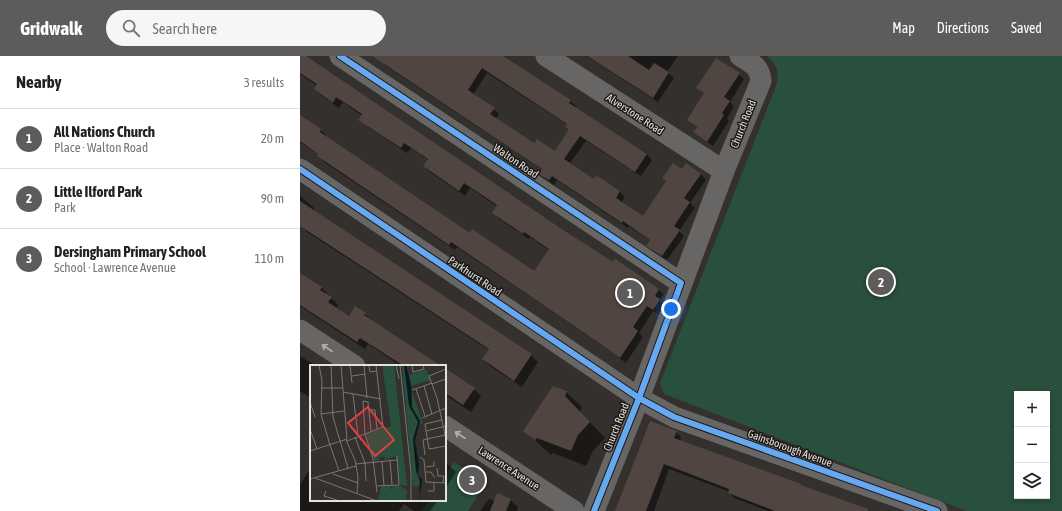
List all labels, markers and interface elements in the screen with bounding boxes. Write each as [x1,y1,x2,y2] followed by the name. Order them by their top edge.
[106,10,386,46] search box
[20,17,82,39] text: Gridwalk
[120,17,142,39] icon: search
[152,20,217,37] text: Search here
[892,20,915,36] text: Map
[937,20,989,36] text: Directions
[1011,20,1042,36] text: Saved
[16,72,62,92] text: Nearby
[244,75,284,90] text: 3 results
[604,91,666,137] street label: Alverstone Road
[728,98,758,150] street label: Church Road
[54,123,155,140] text: All Nations Church
[26,131,32,146] text: 1
[261,131,284,146] text: 20 m
[54,140,148,155] text: Place · Walton Road
[491,142,541,180] street label: Walton Road
[54,183,142,200] text: Little Ilford Park
[26,191,32,206] text: 2
[261,191,284,206] text: 90 m
[54,200,76,215] text: Park
[54,243,206,260] text: Dersingham Primary School
[26,251,32,266] text: 3
[255,251,284,266] text: 110 m
[446,254,504,298] street label: Parkhurst Road
[54,260,176,275] text: School · Lawrence Avenue
[868,267,894,297] pin: 2
[617,278,643,308] pin: 1
[661,299,681,319] your location
[322,344,333,352] one-way arrow
[310,365,446,501] inset map
[1014,391,1050,499] map controls
[1014,391,1050,427] button: +
[601,401,631,453] street label: Church Road
[746,427,834,469] street label: Gainsborough Avenue
[1014,427,1050,463] button: −
[454,431,466,439] one-way arrow
[476,444,542,492] street label: Lawrence Avenue
[1014,463,1050,499] button: layers
[459,465,485,495] pin: 3

